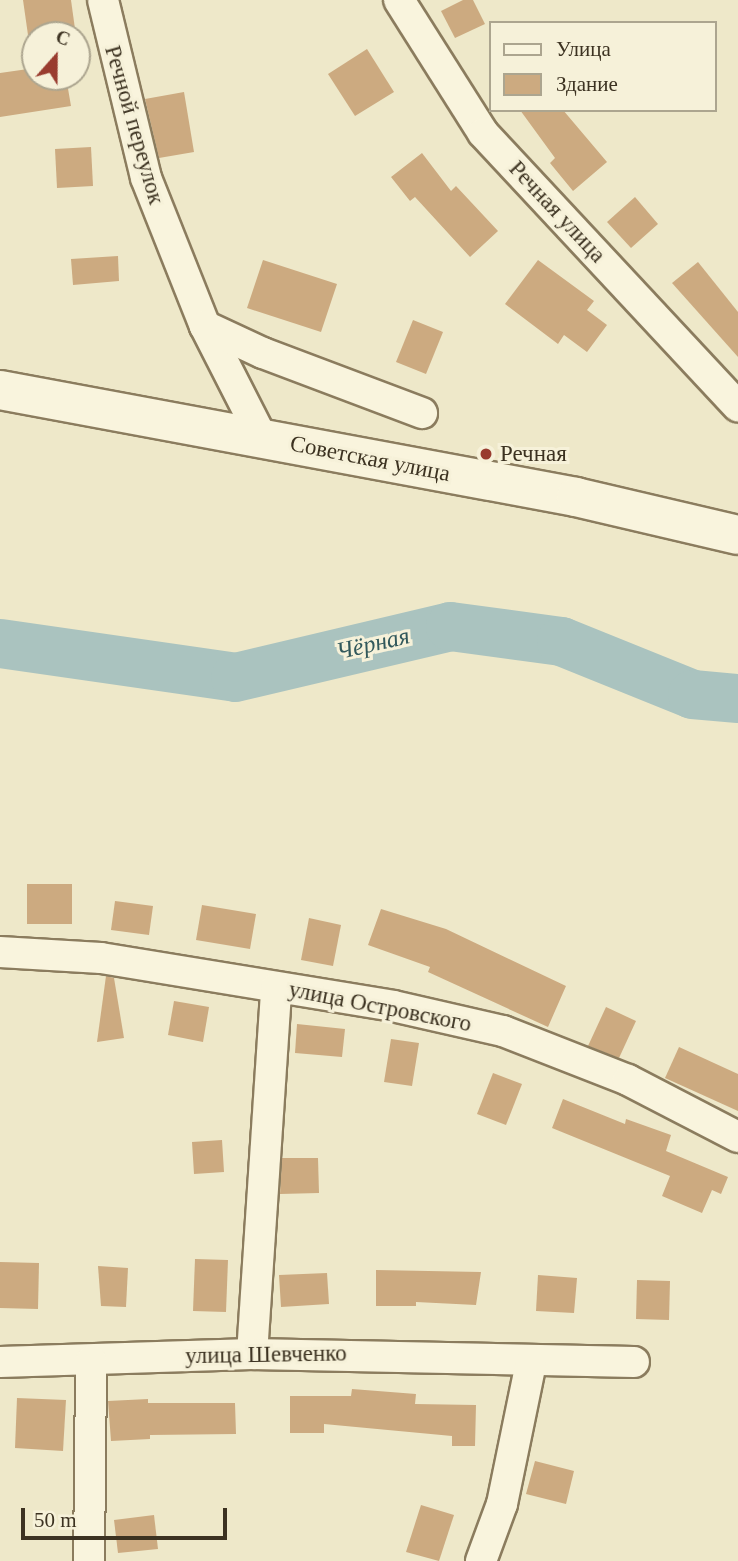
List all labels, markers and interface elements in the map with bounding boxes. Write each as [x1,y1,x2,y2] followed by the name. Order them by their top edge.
[21,21,91,91] north arrow
[490,21,717,112] legend
[53,26,73,50] text: С
[556,37,611,61] text: Улица
[98,42,170,208] street label: Речной переулок
[556,72,618,96] text: Здание
[503,155,611,269] street label: Речная улица
[288,430,452,488] street label: Советская улица
[500,440,567,468] place label: Речная
[478,446,494,462] marker: Речная
[334,622,412,666] water label: Чёрная
[286,976,474,1038] street label: улица Островского
[185,1340,347,1370] street label: улица Шевченко
[24,1494,231,1538] scale bar
[34,1508,77,1532] text: 50 m

